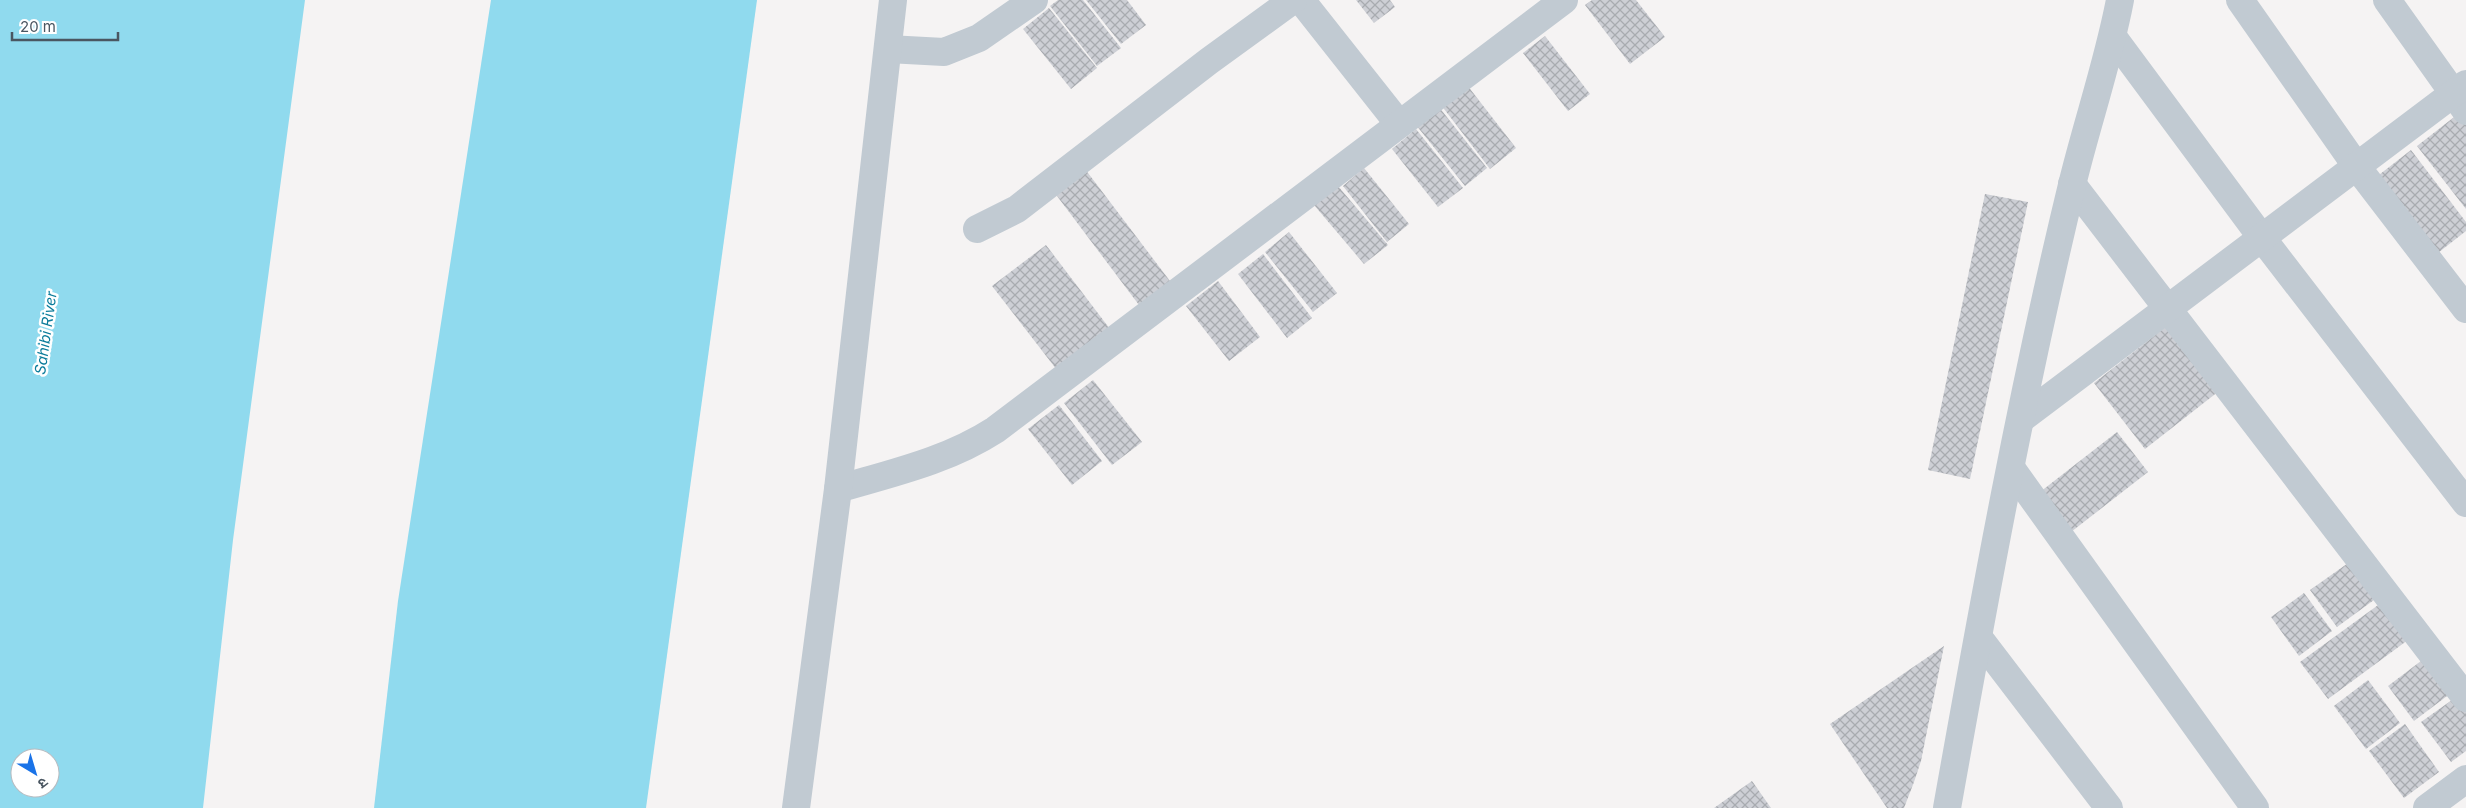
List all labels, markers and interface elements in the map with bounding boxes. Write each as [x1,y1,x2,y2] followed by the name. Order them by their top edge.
[12,10,119,42] scale bar
[20,17,56,36] text: 20 m
[30,290,61,376] water label: Sahibi River
[10,748,60,798] north arrow
[34,774,52,793] text: उ

